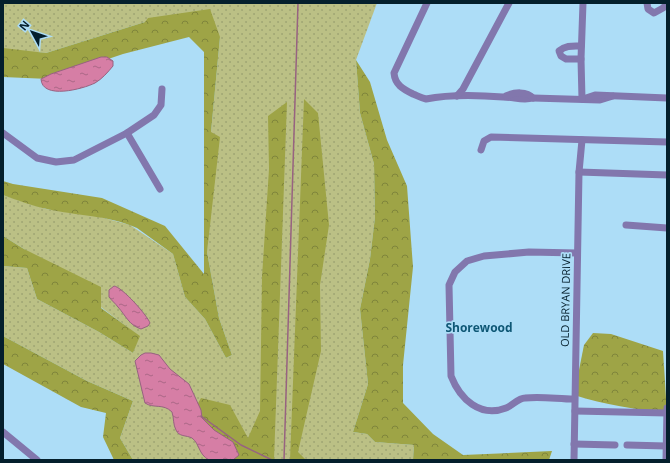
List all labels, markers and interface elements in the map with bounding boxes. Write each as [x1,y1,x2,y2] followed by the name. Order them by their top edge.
[12,12,52,52] north arrow
[15,17,33,34] text: N
[557,253,573,347] street label: OLD BRYAN DRIVE
[445,319,513,336] district label: Shorewood

